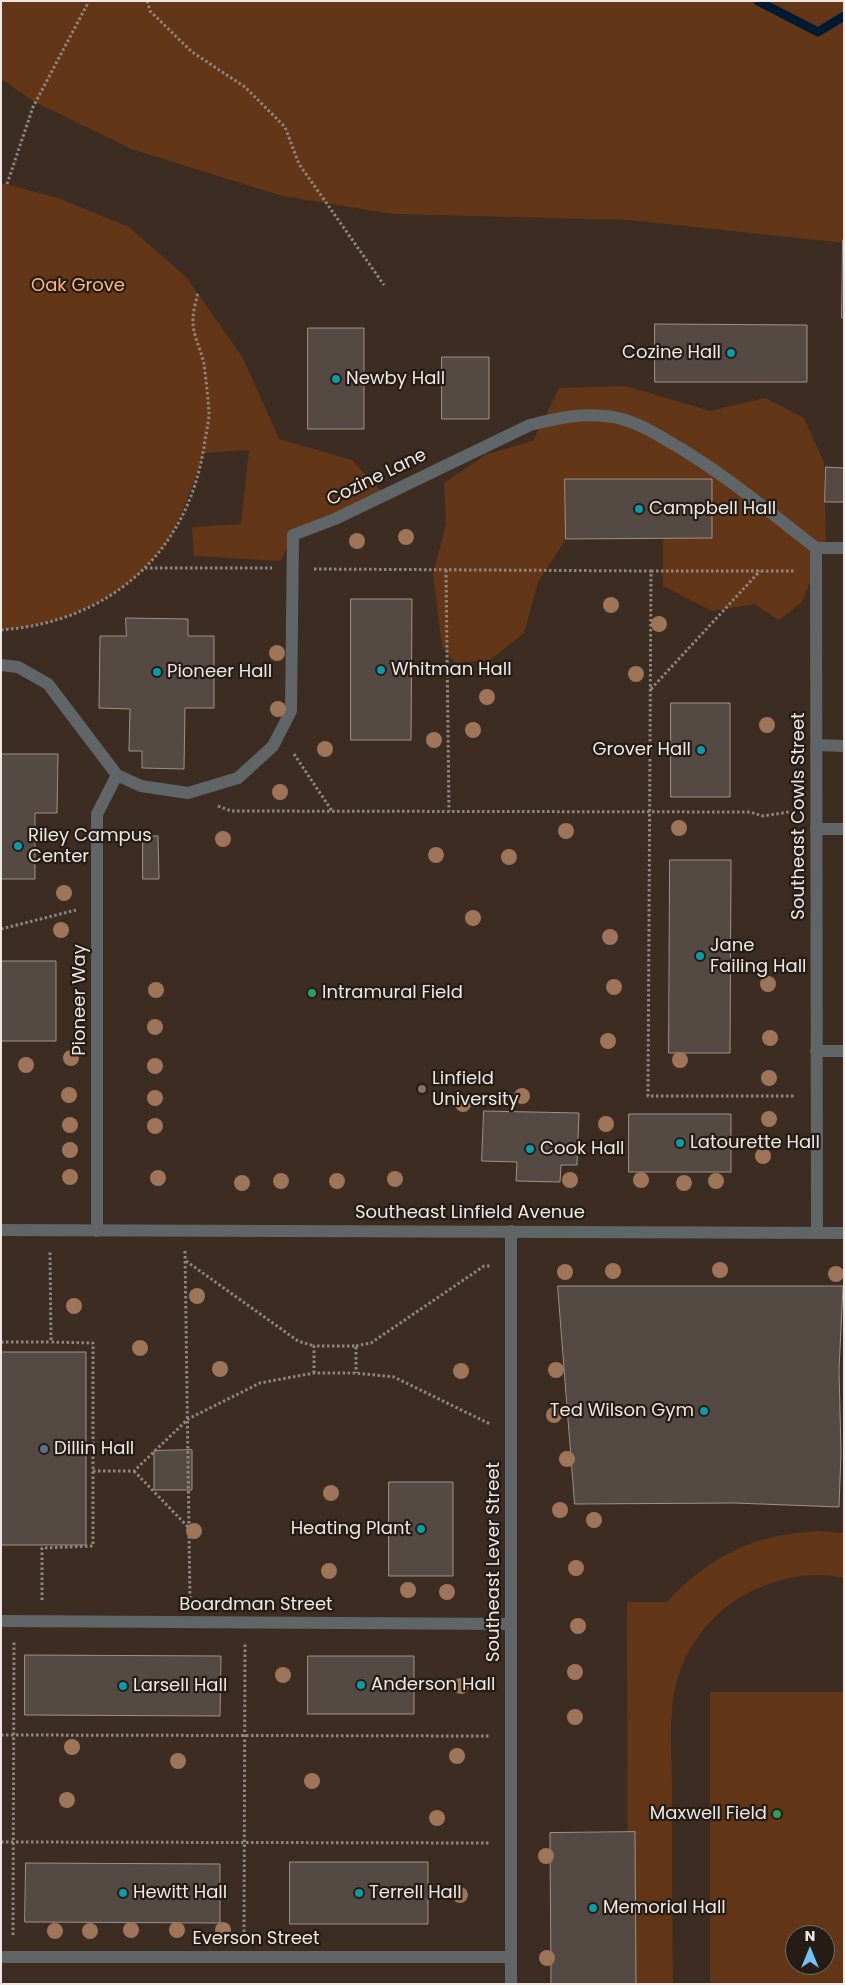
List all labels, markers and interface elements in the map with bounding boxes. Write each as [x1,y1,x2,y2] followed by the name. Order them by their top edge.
[31,275,125,297] park label: Oak Grove
[622,342,721,364] place label: Cozine Hall
[725,347,737,359] marker: Cozine Hall
[346,368,445,390] place label: Newby Hall
[330,373,342,385] marker: Newby Hall
[324,445,430,511] street label: Cozine Lane
[649,498,776,520] place label: Campbell Hall
[633,503,645,515] marker: Campbell Hall
[391,659,512,681] place label: Whitman Hall
[167,661,272,683] place label: Pioneer Hall
[375,664,387,676] marker: Whitman Hall
[151,666,163,678] marker: Pioneer Hall
[788,712,810,920] street label: Southeast Cowls Street
[593,739,691,761] place label: Grover Hall
[695,744,707,756] marker: Grover Hall
[28,825,152,868] place label: Riley Campus Center
[12,840,24,852] marker: Riley Campus Center
[710,935,806,978] place label: Jane Failing Hall
[69,944,91,1056] street label: Pioneer Way
[694,950,706,962] marker: Jane Failing Hall
[322,982,463,1004] place label: Intramural Field
[306,987,318,999] marker: Intramural Field
[432,1068,519,1110] place label: Linfield University
[416,1083,428,1095] marker: Linfield University
[690,1132,820,1154] place label: Latourette Hall
[674,1137,686,1149] marker: Latourette Hall
[540,1138,624,1160] place label: Cook Hall
[524,1143,536,1155] marker: Cook Hall
[355,1202,585,1224] street label: Southeast Linfield Avenue
[550,1400,694,1422] place label: Ted Wilson Gym
[698,1405,710,1417] marker: Ted Wilson Gym
[54,1438,134,1460] place label: Dillin Hall
[38,1443,50,1455] marker: Dillin Hall
[483,1462,505,1662] street label: Southeast Lever Street
[291,1518,411,1540] place label: Heating Plant
[415,1523,427,1535] marker: Heating Plant
[179,1594,333,1616] street label: Boardman Street
[371,1674,495,1696] place label: Anderson Hall
[133,1675,227,1697] place label: Larsell Hall
[355,1679,367,1691] marker: Anderson Hall
[117,1680,129,1692] marker: Larsell Hall
[650,1803,767,1825] place label: Maxwell Field
[771,1808,783,1820] marker: Maxwell Field
[133,1882,227,1904] place label: Hewitt Hall
[369,1882,462,1904] place label: Terrell Hall
[117,1887,129,1899] marker: Hewitt Hall
[353,1887,365,1899] marker: Terrell Hall
[603,1897,726,1919] place label: Memorial Hall
[587,1902,599,1914] marker: Memorial Hall
[785,1925,835,1975] north arrow
[805,1926,815,1946] text: N
[192,1928,320,1950] street label: Everson Street

